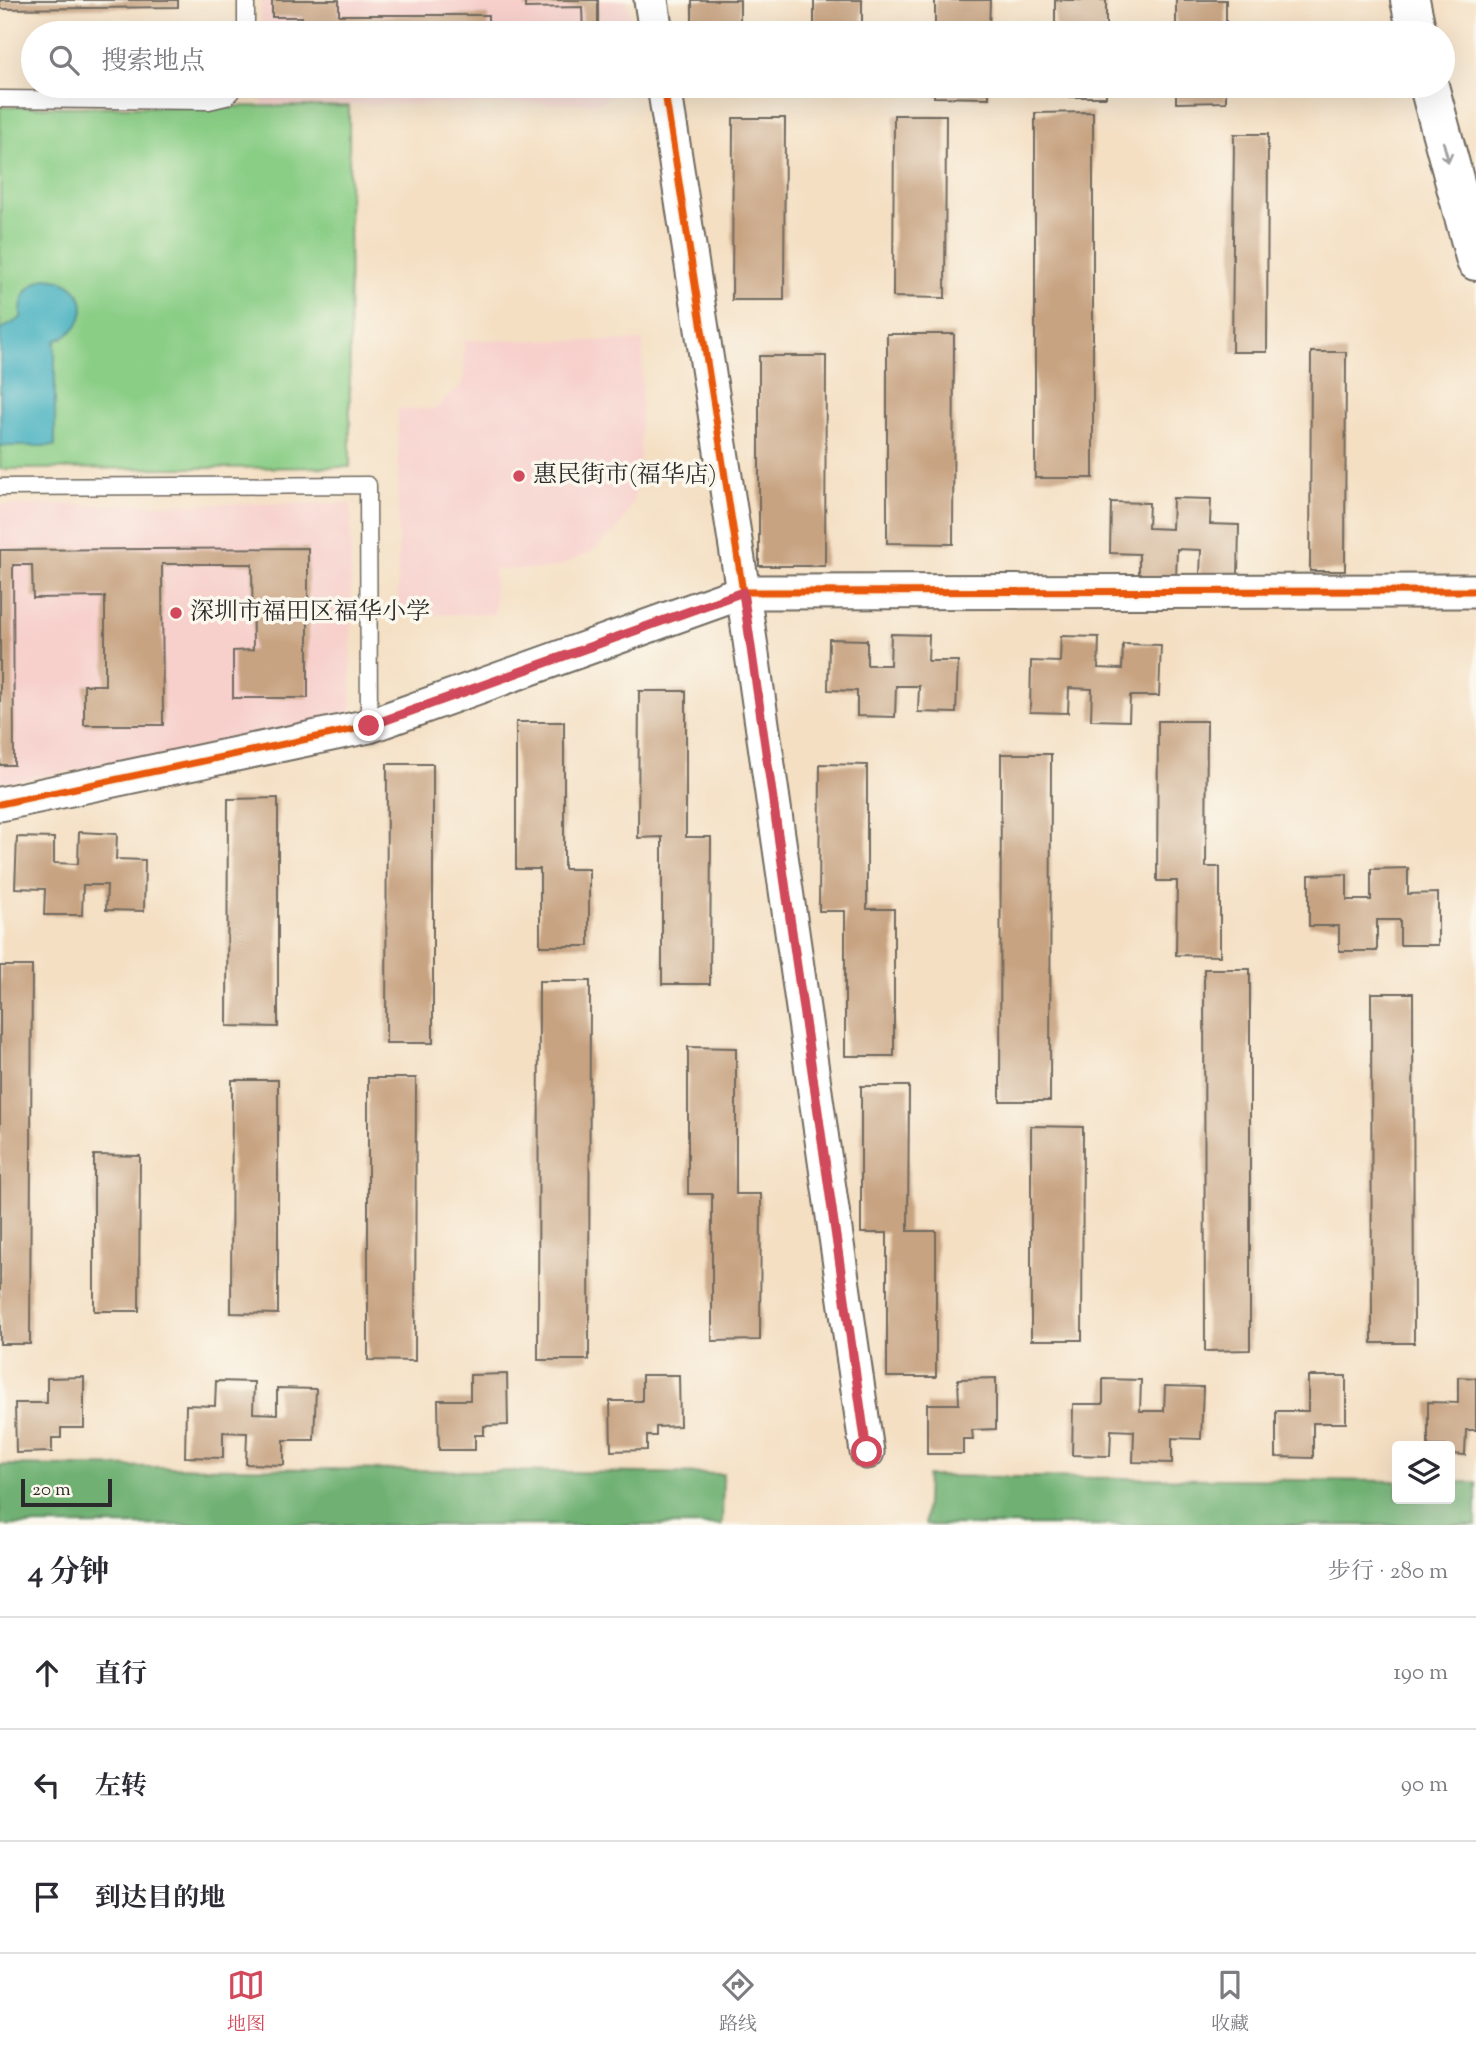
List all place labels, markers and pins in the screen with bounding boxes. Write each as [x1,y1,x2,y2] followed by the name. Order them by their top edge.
[533,459,717,493] place label: 惠民街市(福华店)
[511,468,527,484] marker: 惠民街市(福华店)
[190,596,430,630] place label: 深圳市福田区福华小学
[168,605,184,621] marker: 深圳市福田区福华小学

